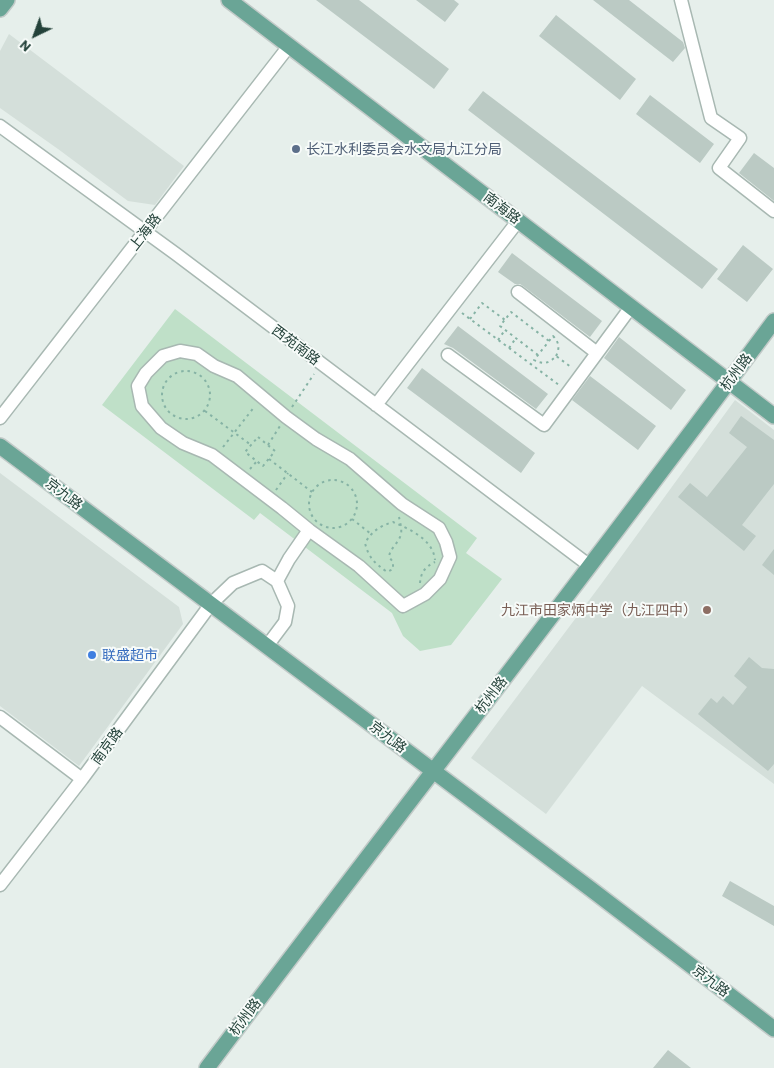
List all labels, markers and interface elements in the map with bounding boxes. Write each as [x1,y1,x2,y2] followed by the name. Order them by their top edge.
[10,10,60,60] north arrow
[15,37,34,56] text: N
[306,141,502,157] place label: 长江水利委员会水文局九江分局
[290,143,302,155] marker: 长江水利委员会水文局九江分局
[480,189,524,227] street label: 南海路
[125,210,165,254] street label: 上海路
[269,321,323,369] street label: 西苑南路
[717,350,755,394] street label: 杭州路
[42,475,86,513] street label: 京九路
[501,602,697,618] place label: 九江市田家炳中学（九江四中）
[701,604,713,616] marker: 九江市田家炳中学（九江四中）
[102,647,158,663] place label: 联盛超市
[86,649,98,661] marker: 联盛超市
[471,673,511,717] street label: 杭州路
[366,718,410,756] street label: 京九路
[88,724,126,768] street label: 南京路
[689,962,733,1000] street label: 京九路
[226,995,264,1039] street label: 杭州路

